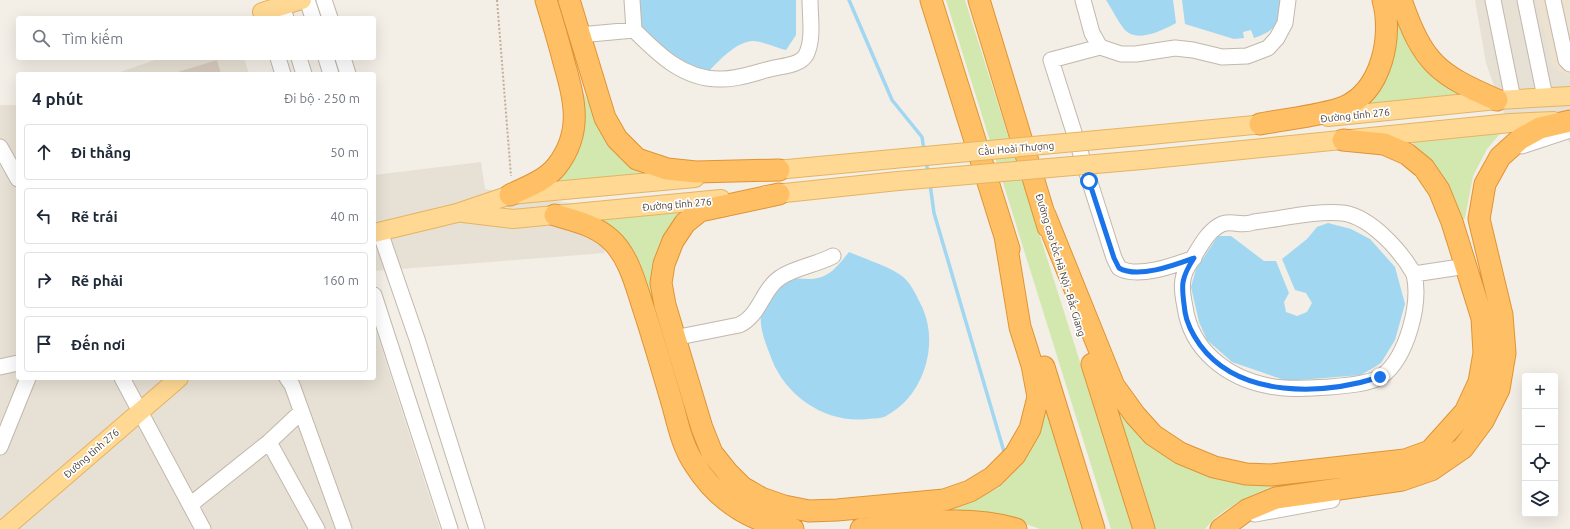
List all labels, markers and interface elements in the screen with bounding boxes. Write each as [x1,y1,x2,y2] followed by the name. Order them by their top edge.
[16,16,376,60] search box
[30,27,52,49] icon: search
[62,30,123,47] text: Tìm kiếm
[32,89,83,108] text: 4 phút
[284,91,360,105] text: Đi bộ · 250 m
[1320,106,1391,125] street label: Đường tỉnh 276
[977,138,1055,158] street label: Cầu Hoài Thượng
[33,141,55,163] icon: ahead
[71,144,131,161] text: Đi thẳng
[330,145,359,159] text: 50 m
[1080,172,1098,190] route start
[1033,192,1089,338] street label: Đường cao tốc Hà Nội - Bắc Giang
[642,196,713,213] street label: Đường tỉnh 276
[33,205,55,227] icon: left
[71,208,118,225] text: Rẽ trái
[330,209,359,223] text: 40 m
[33,269,55,291] icon: right
[71,272,123,289] text: Rẽ phải
[323,273,359,287] text: 160 m
[33,333,55,355] icon: arrive
[71,336,125,353] text: Đến nơi
[1371,368,1389,386] route end
[1522,373,1558,517] map controls
[1522,373,1558,409] button: +
[1522,409,1558,445] button: −
[61,426,121,480] street label: Đường tỉnh 276
[1522,445,1558,481] button: locate
[1522,481,1558,517] button: layers

